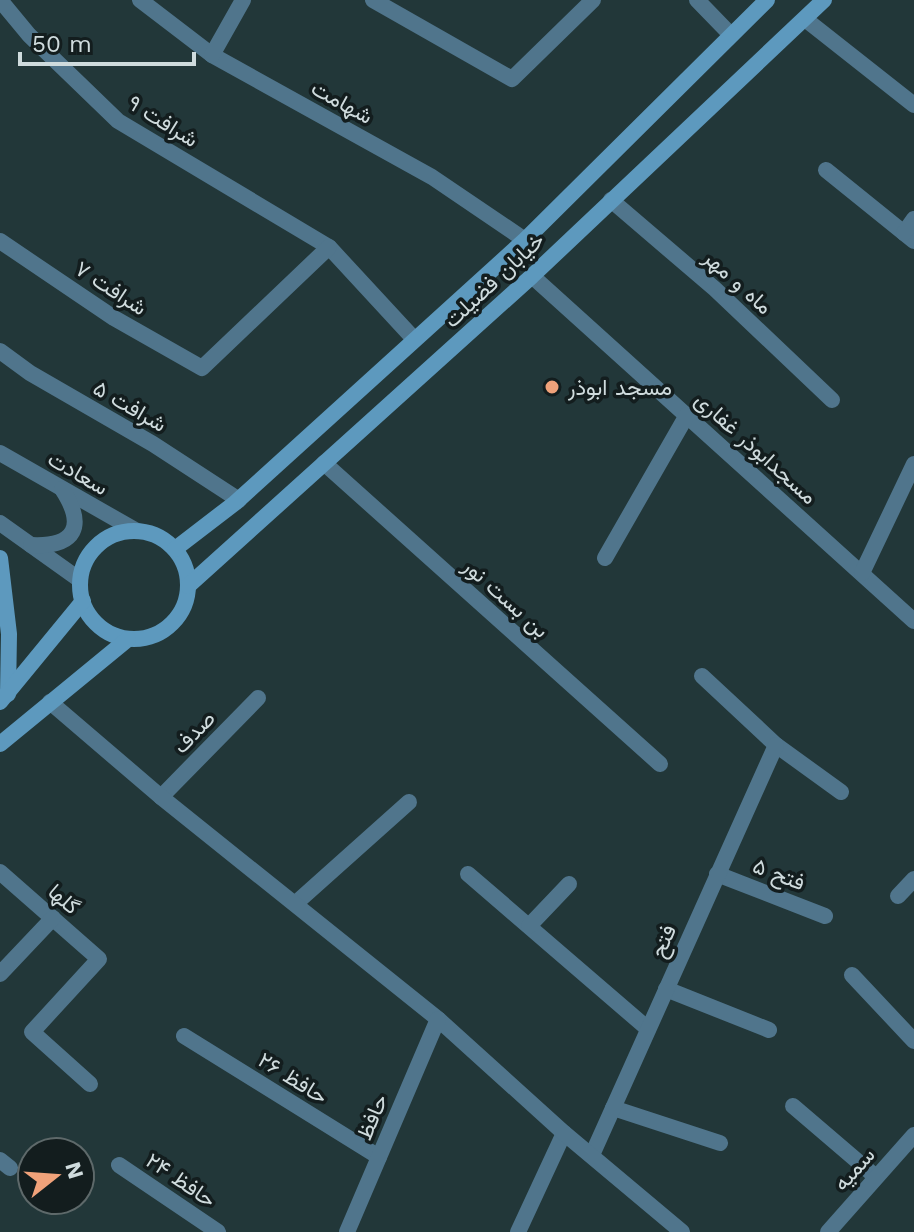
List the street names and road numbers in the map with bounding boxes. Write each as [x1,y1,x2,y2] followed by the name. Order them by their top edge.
[306,75,377,130] street label: شهامت
[123,90,203,153] street label: شرافت ۹
[439,227,549,333] street label: خیابان فضیلت
[697,244,777,320] street label: ماه و مهر
[70,256,152,321] street label: شرافت ۷
[88,375,171,438] street label: شرافت ۵
[689,387,822,510] street label: مسجدابوذر غفاری
[43,446,113,500] street label: سعادت
[457,552,554,644] street label: بن بست نور
[168,706,220,758] street label: صدف
[749,853,808,897] street label: فتح ۵
[43,879,85,920] street label: گلها
[645,921,683,962] street label: فتح
[254,1047,332,1109] street label: حافظ ۲۶
[351,1090,393,1144] street label: حافظ
[828,1142,880,1196] street label: سمیه
[141,1148,221,1212] street label: حافظ ۲۴

